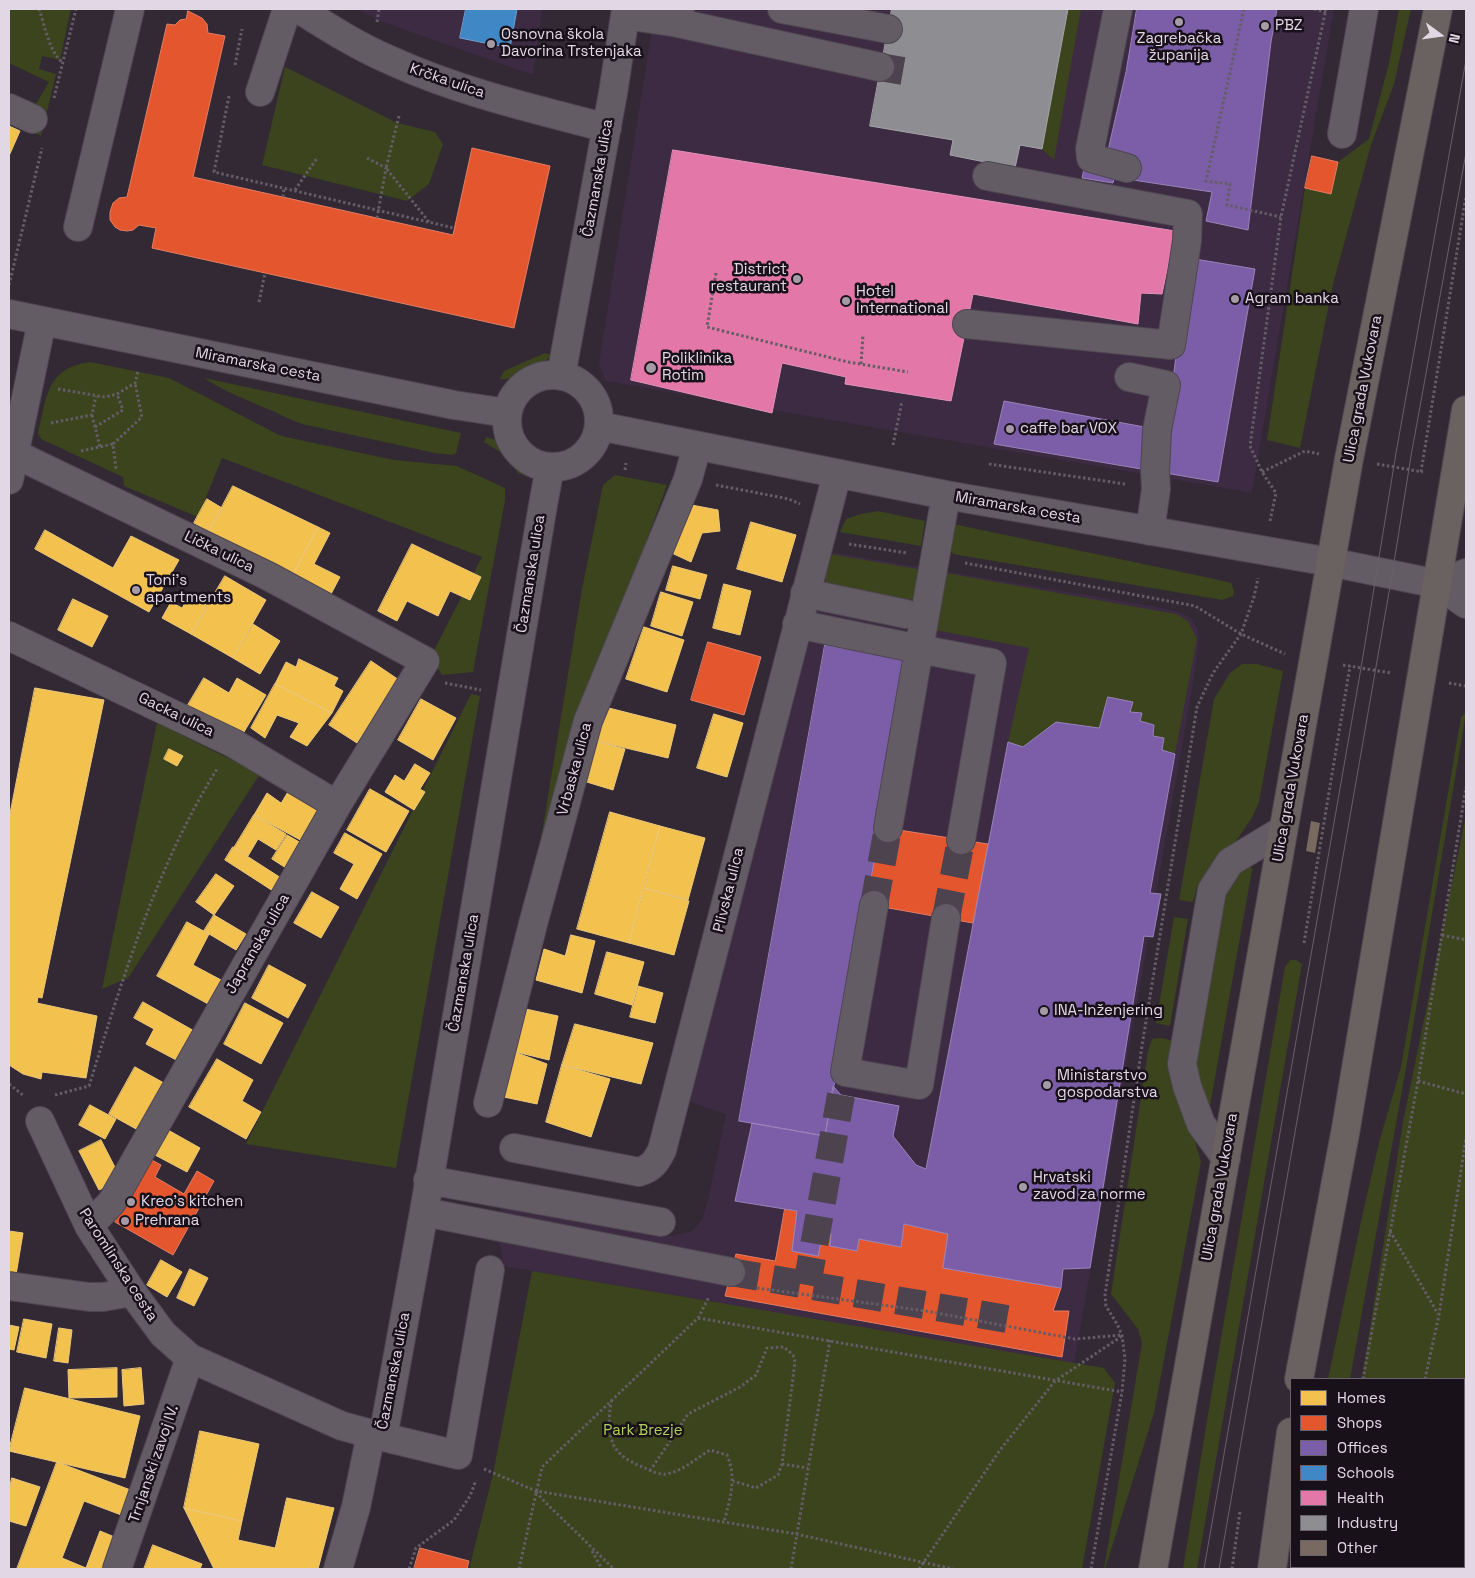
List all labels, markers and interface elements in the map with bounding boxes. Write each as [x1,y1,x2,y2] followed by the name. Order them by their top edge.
[1415,10,1465,60] north arrow
[1173,16,1185,28] marker: Zagrebačka županija
[1275,17,1303,35] place label: PBZ
[1259,20,1271,32] marker: PBZ
[501,26,642,61] place label: Osnovna škola Davorina Trstenjaka
[1137,30,1221,65] place label: Zagrebačka županija
[1445,32,1464,45] text: N
[485,38,497,50] marker: Osnovna škola Davorina Trstenjaka
[407,60,487,102] street label: Krčka ulica
[579,118,617,238] street label: Čazmanska ulica
[711,261,787,296] place label: District restaurant
[791,273,803,285] marker: District restaurant
[856,283,948,318] place label: Hotel International
[1245,290,1339,308] place label: Agram banka
[1229,293,1241,305] marker: Agram banka
[840,295,852,307] marker: Hotel International
[1340,314,1386,464] street label: Ulica grada Vukovara
[194,344,322,386] street label: Miramarska cesta
[662,350,732,385] place label: Poliklinika Rotim
[644,361,658,375] marker: Poliklinika Rotim
[1020,420,1117,438] place label: caffe bar VOX
[1004,423,1016,435] marker: caffe bar VOX
[954,488,1082,528] street label: Miramarska cesta
[513,514,549,634] street label: Čazmanska ulica
[181,527,257,577] street label: Lička ulica
[146,572,231,607] place label: Toni's apartments
[130,584,142,596] marker: Toni's apartments
[135,689,217,741] street label: Gacka ulica
[1269,713,1313,863] street label: Ulica grada Vukovara
[554,721,596,817] street label: Vrbaska ulica
[710,846,748,934] street label: Plivska ulica
[222,891,294,997] street label: Japranska ulica
[445,913,483,1033] street label: Čazmanska ulica
[1054,1002,1163,1020] place label: INA-Inženjering
[1038,1005,1050,1017] marker: INA-Inženjering
[1057,1067,1158,1102] place label: Ministarstvo gospodarstva
[1041,1079,1053,1091] marker: Ministarstvo gospodarstva
[1198,1112,1242,1262] street label: Ulica grada Vukovara
[1033,1169,1146,1204] place label: Hrvatski zavod za norme
[1017,1181,1029,1193] marker: Hrvatski zavod za norme
[141,1193,243,1211] place label: Kreo's kitchen
[125,1196,137,1208] marker: Kreo's kitchen
[75,1205,161,1325] street label: Paromlinska cesta
[135,1212,199,1230] place label: Prehrana
[119,1215,131,1227] marker: Prehrana
[374,1311,414,1431] street label: Čazmanska ulica
[1290,1378,1465,1568] legend
[1337,1388,1386,1407] text: Homes
[125,1403,183,1525] street label: Trnjanski zavoj IV.
[1337,1413,1382,1432] text: Shops
[603,1422,683,1440] park label: Park Brezje
[1337,1438,1388,1457] text: Offices
[1337,1463,1394,1482] text: Schools
[1337,1488,1384,1507] text: Health
[1337,1513,1398,1532] text: Industry
[1337,1538,1378,1557] text: Other

